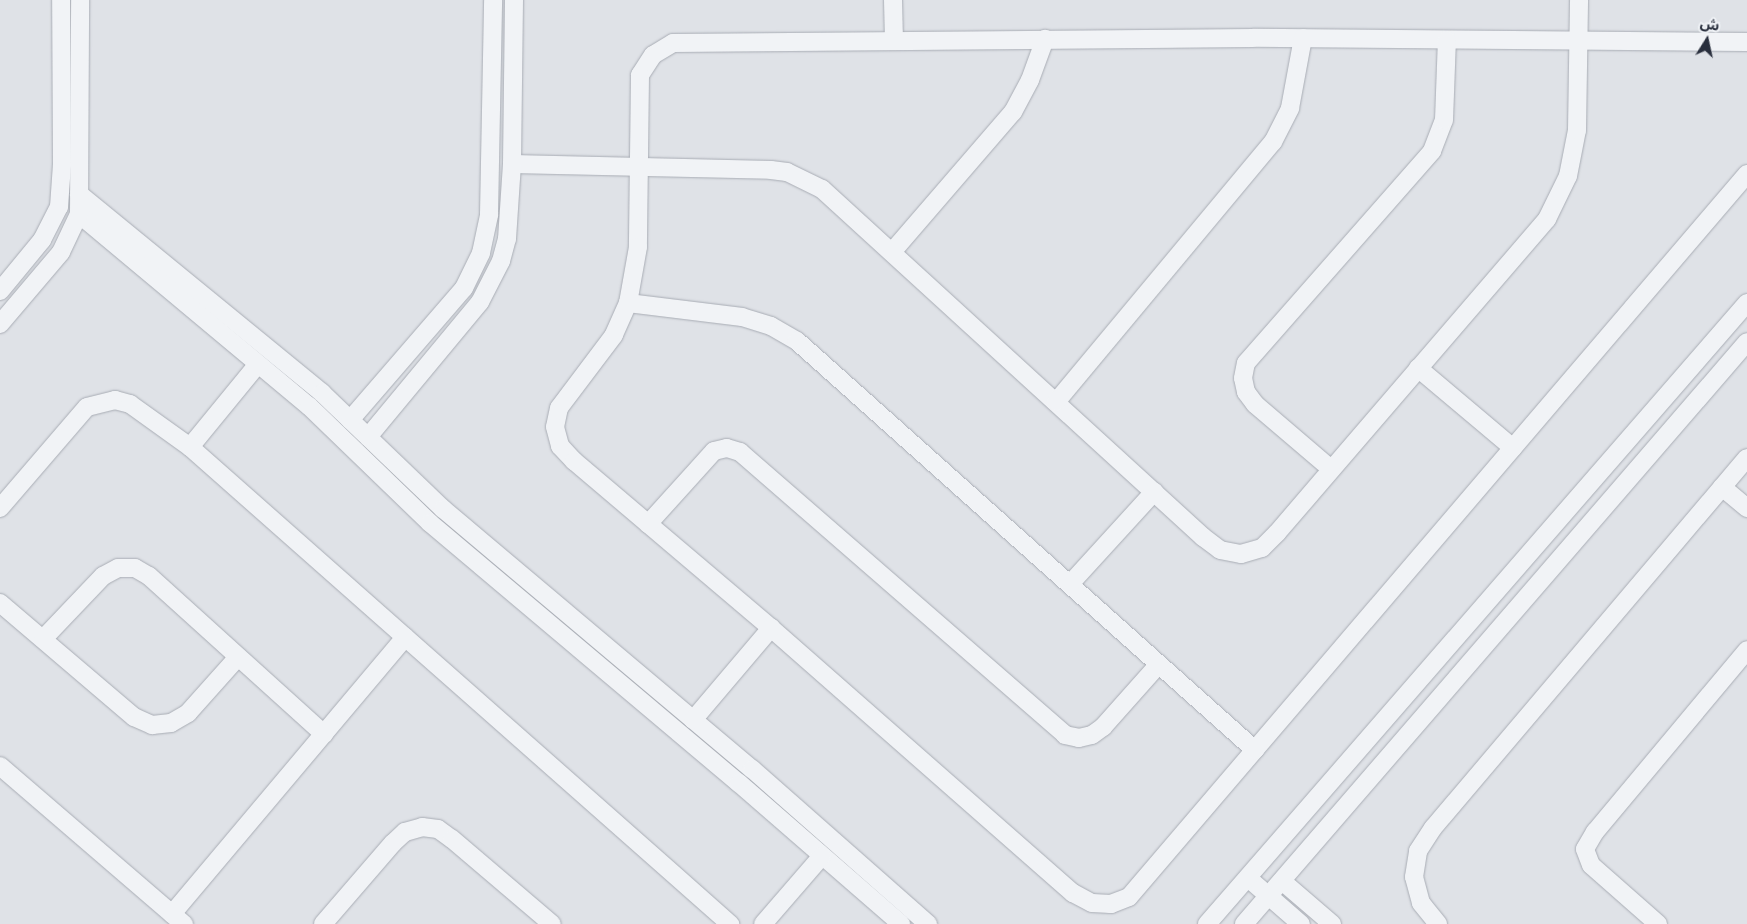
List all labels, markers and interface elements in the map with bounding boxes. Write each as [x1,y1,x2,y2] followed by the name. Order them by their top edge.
[1682,15,1732,65] north arrow
[1699,15,1721,35] text: ش

